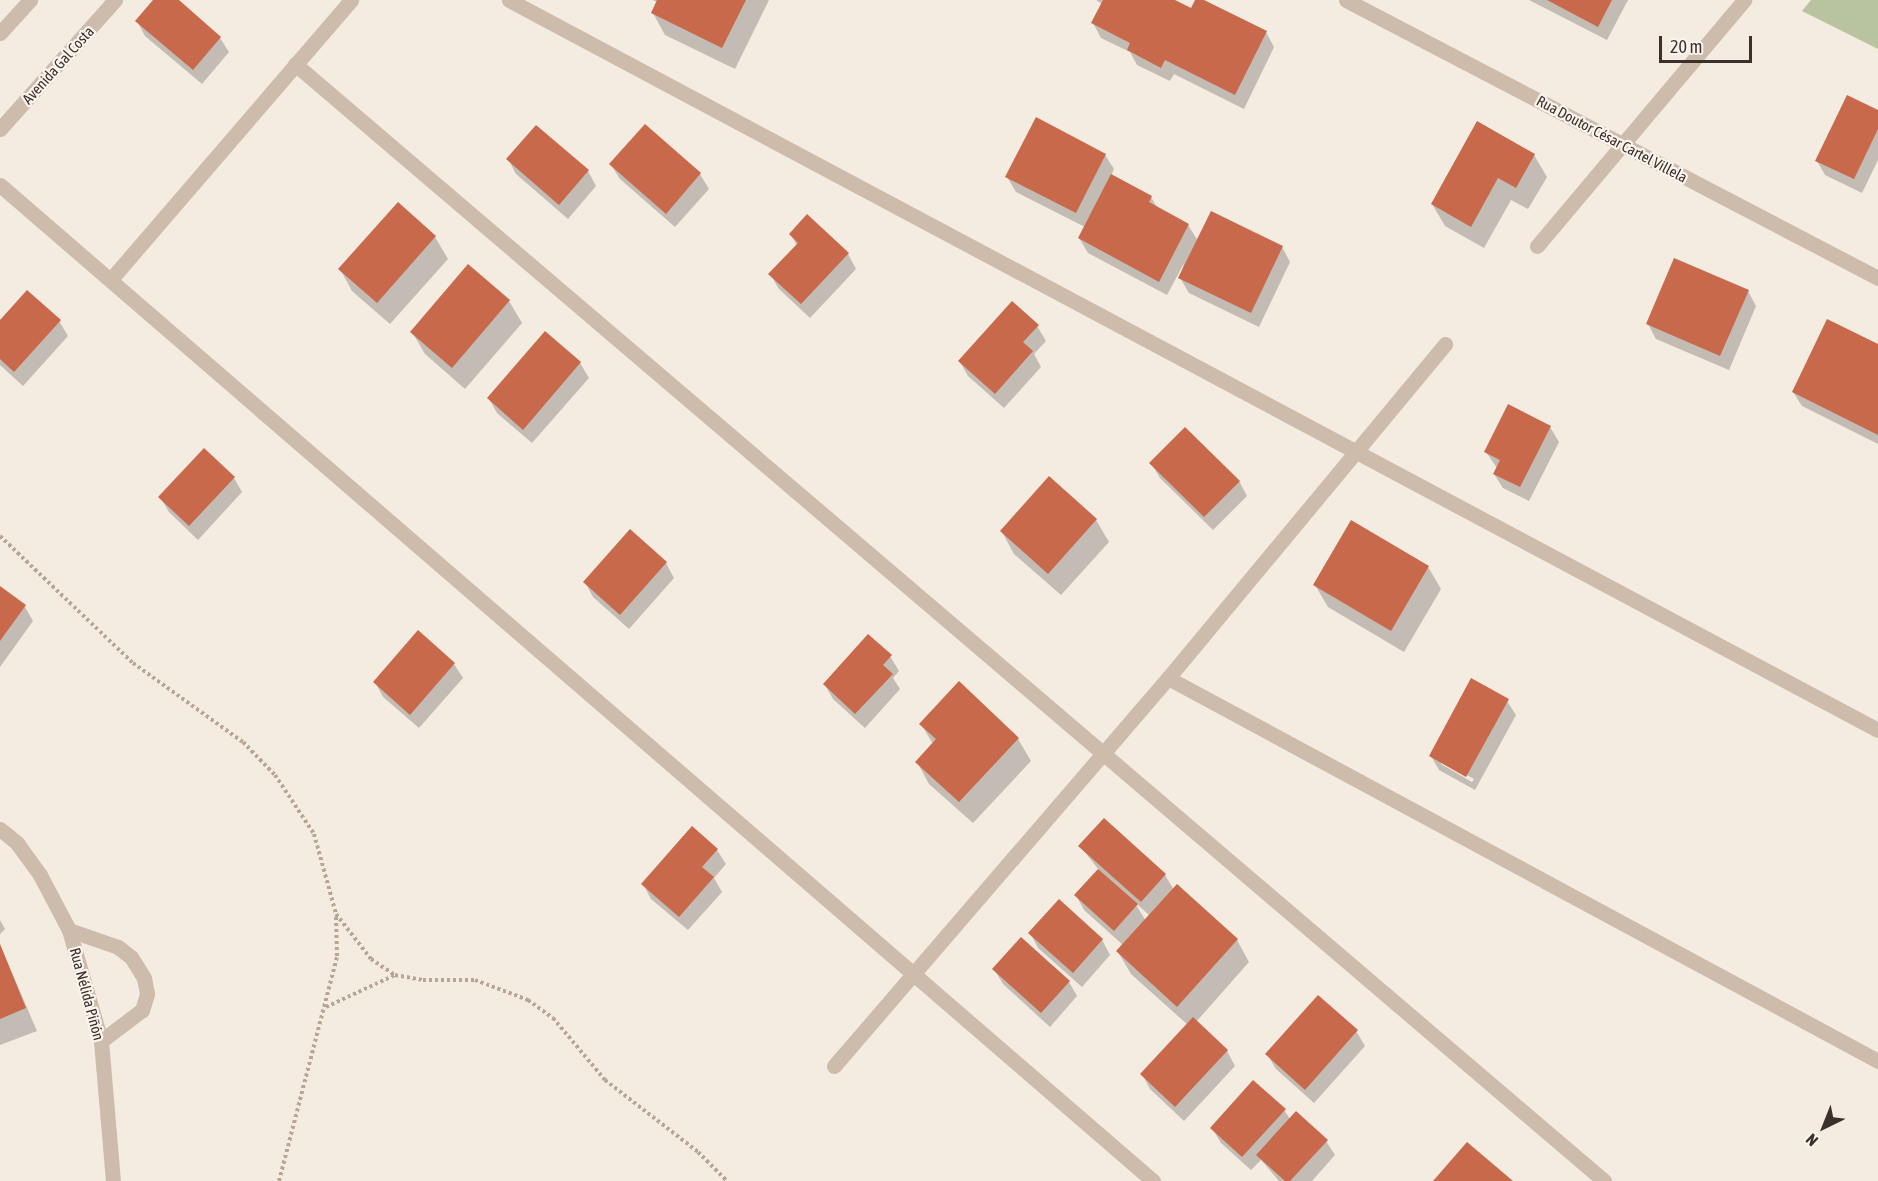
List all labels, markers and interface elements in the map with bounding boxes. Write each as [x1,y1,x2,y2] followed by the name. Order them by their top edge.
[18,22,98,108] street label: Avenida Gal Costa
[1662,24,1755,62] scale bar
[1670,36,1702,57] text: 20 m
[1534,92,1690,186] street label: Rua Doutor César Cartel Villela
[66,946,108,1042] street label: Rua Nélida Piñón
[1794,1097,1854,1157] north arrow
[1802,1130,1821,1150] text: N

